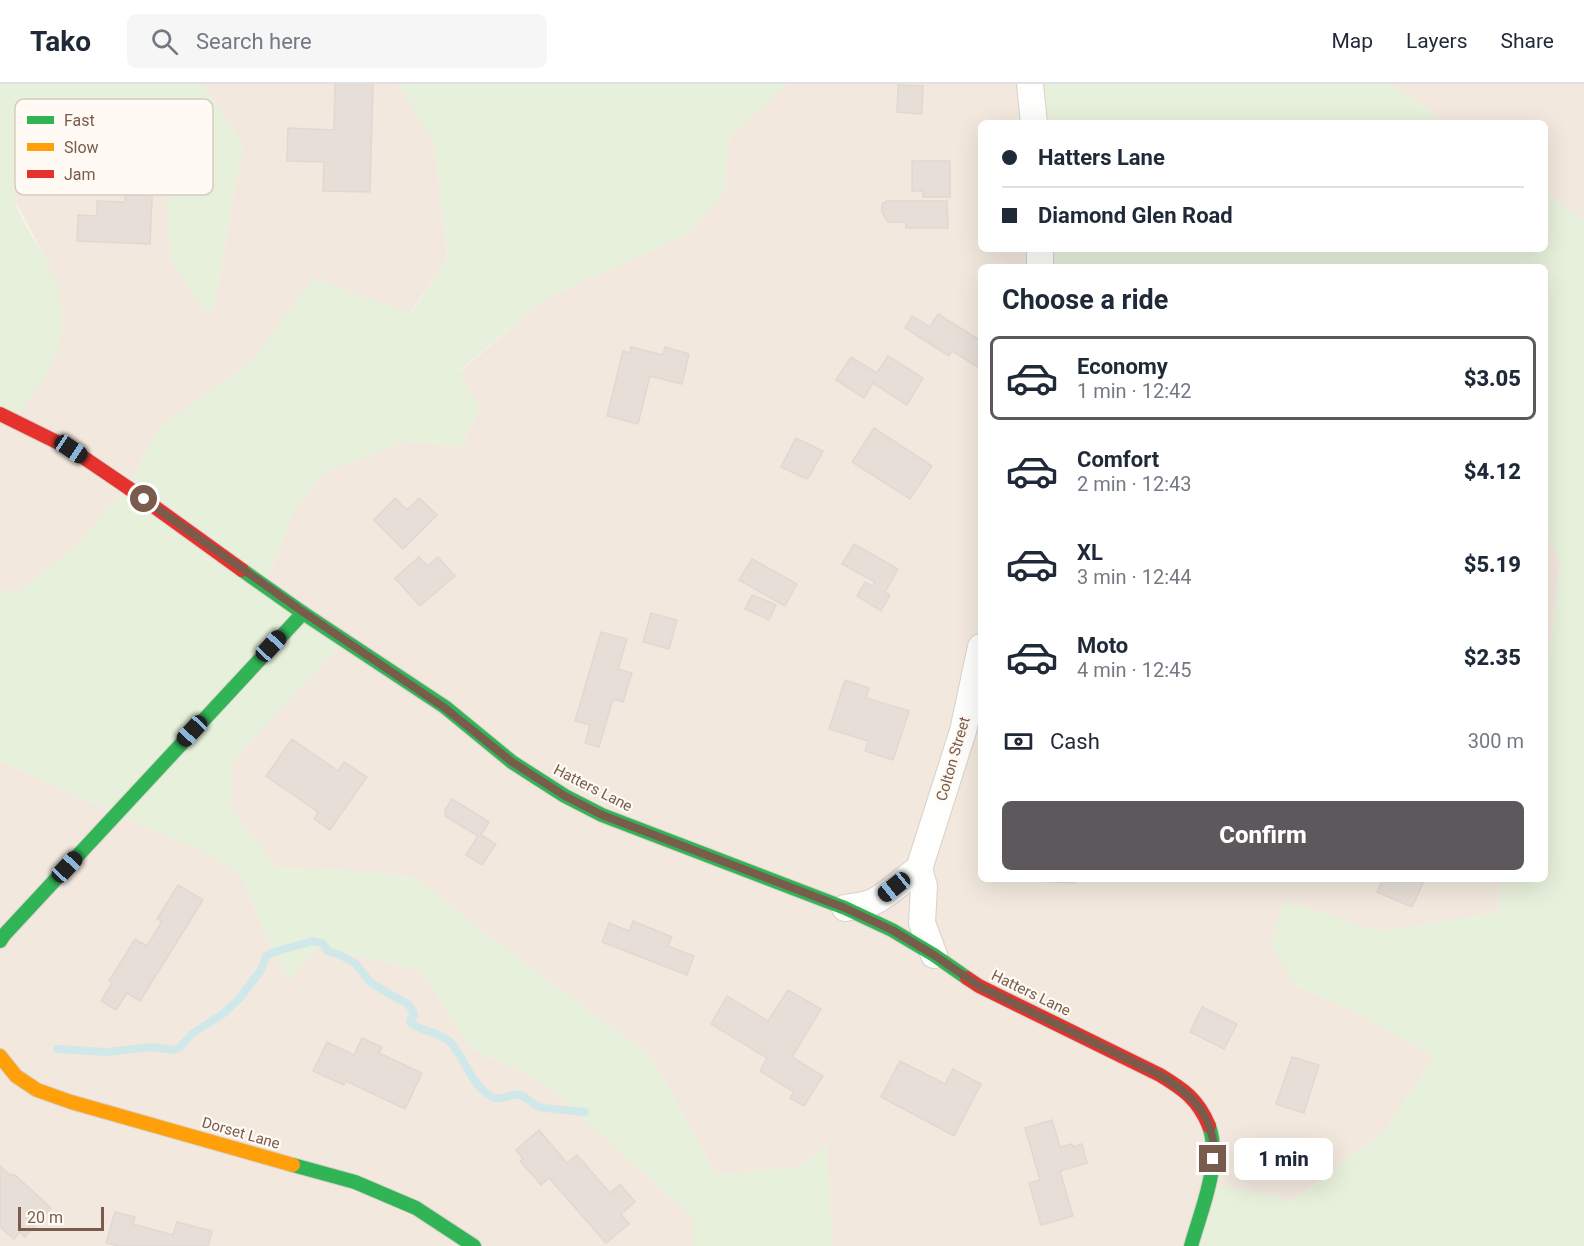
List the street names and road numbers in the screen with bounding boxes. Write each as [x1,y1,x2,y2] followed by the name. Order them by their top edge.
[932,715,974,803] street label: Colton Street
[551,761,635,815] street label: Hatters Lane
[989,966,1073,1020] street label: Hatters Lane
[200,1113,282,1153] street label: Dorset Lane

